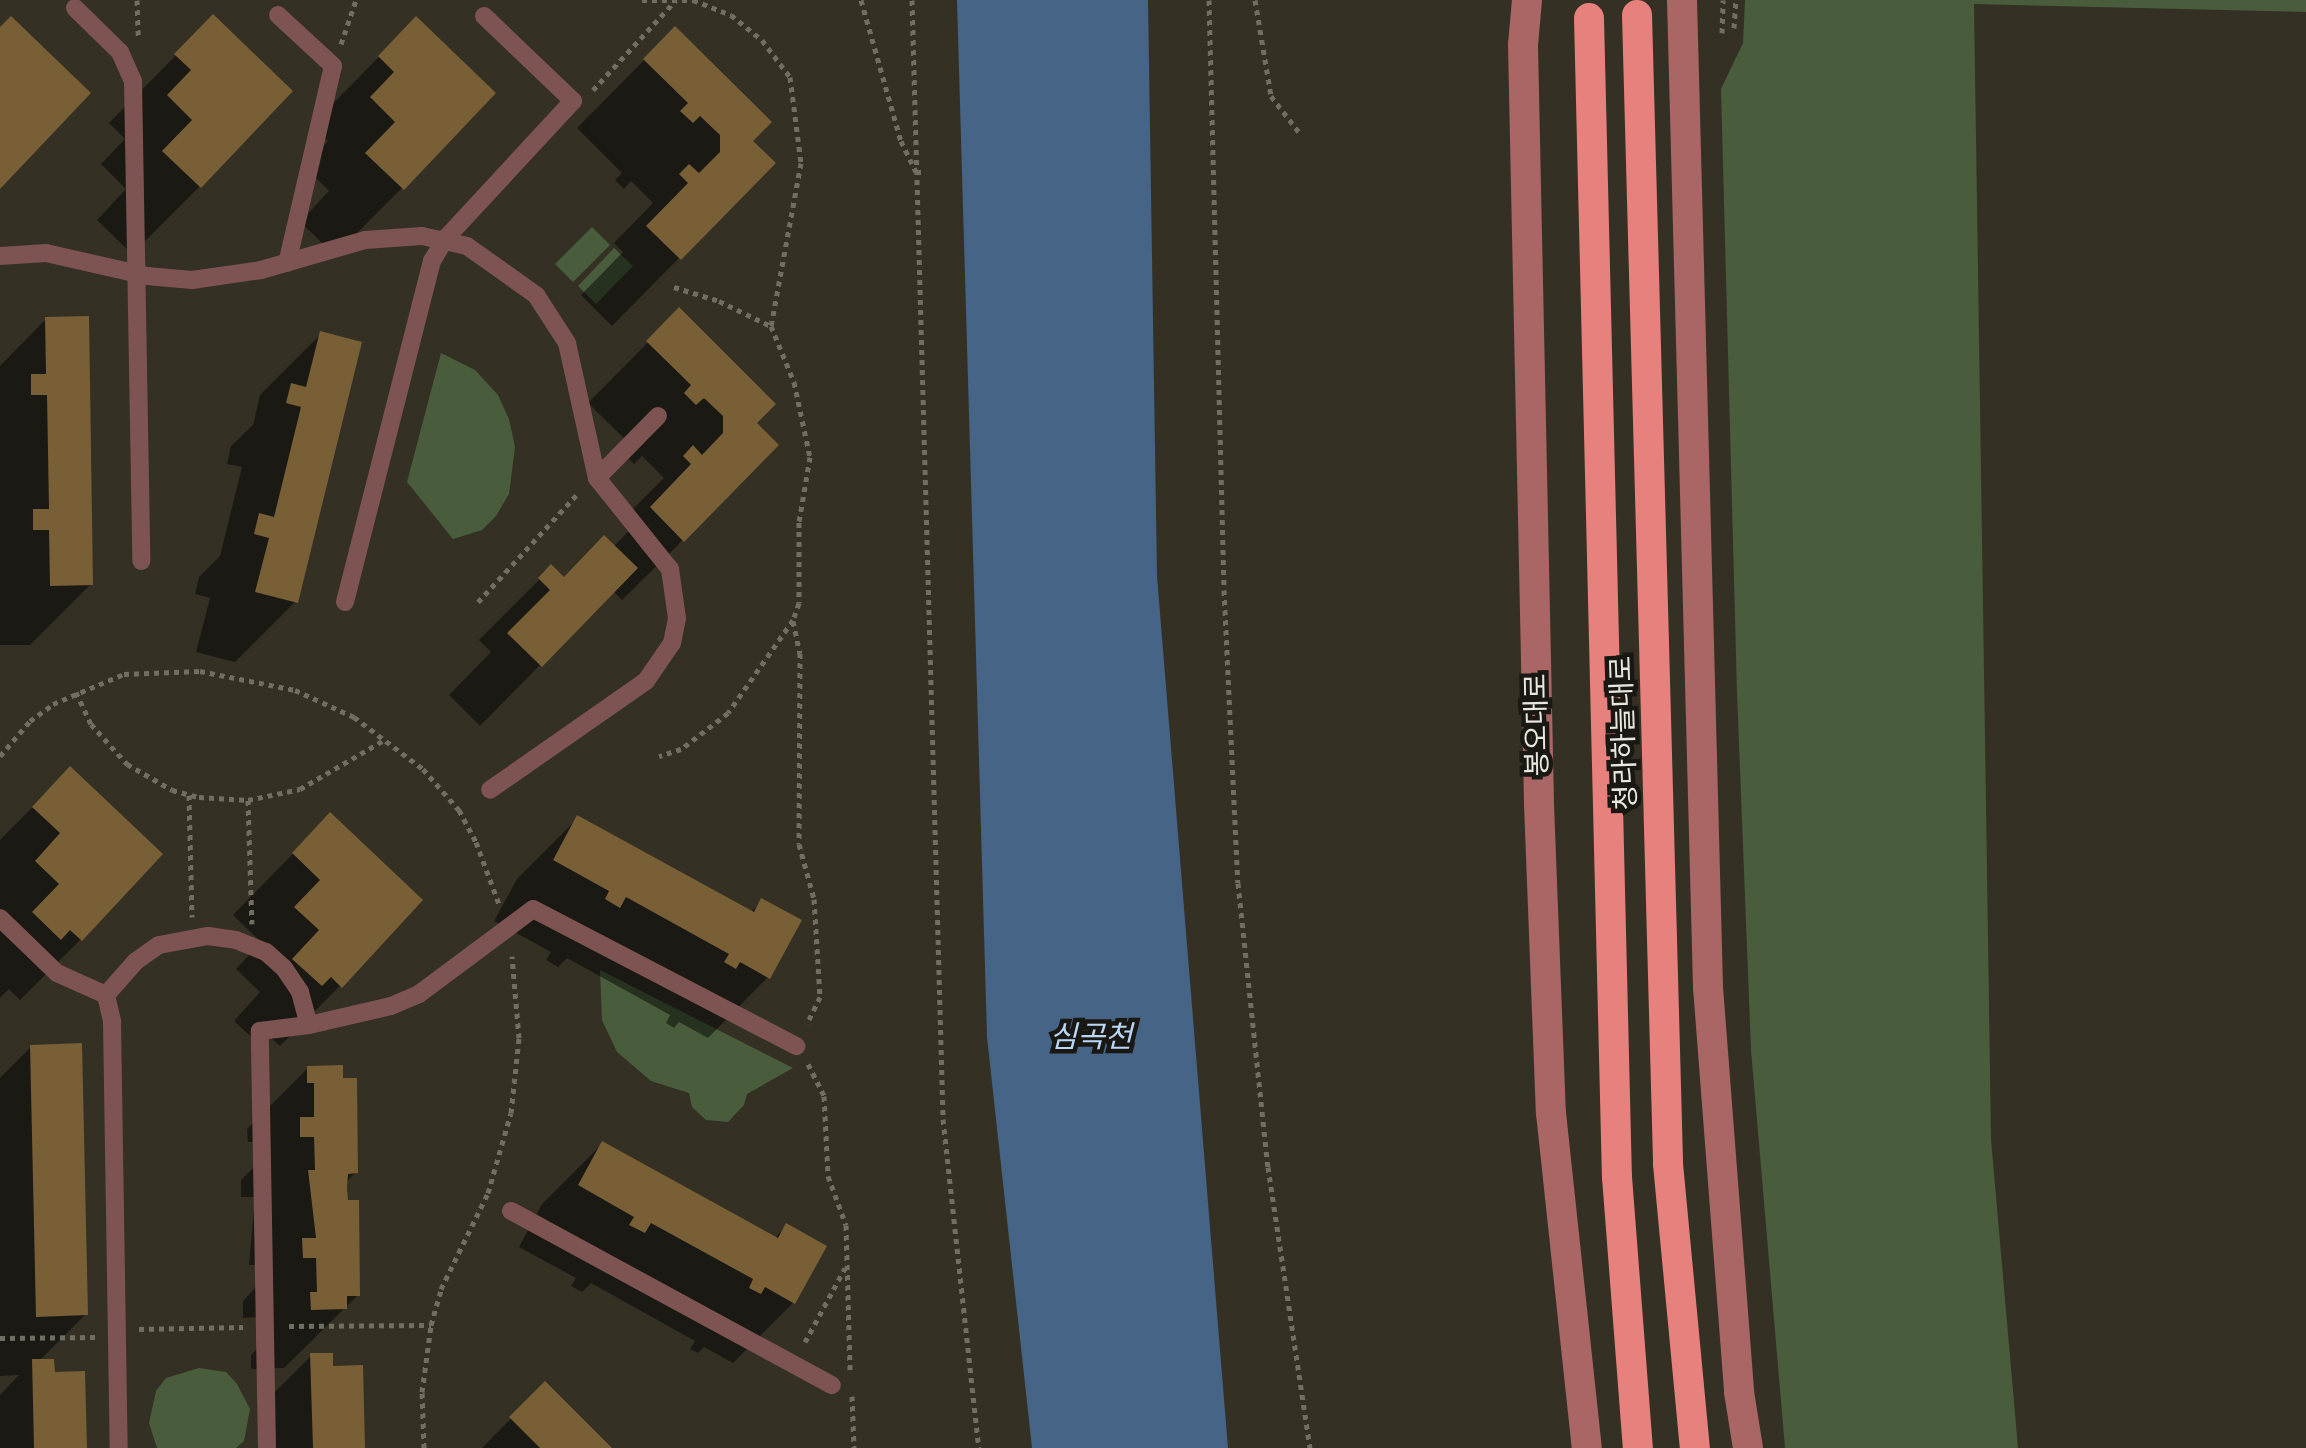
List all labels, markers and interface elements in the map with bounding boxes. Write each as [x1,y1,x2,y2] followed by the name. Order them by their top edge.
[1605,655,1643,811] street label: 청라하늘대로
[1519,673,1555,777] street label: 봉오대로
[1050,1019,1132,1055] water label: 심곡천

